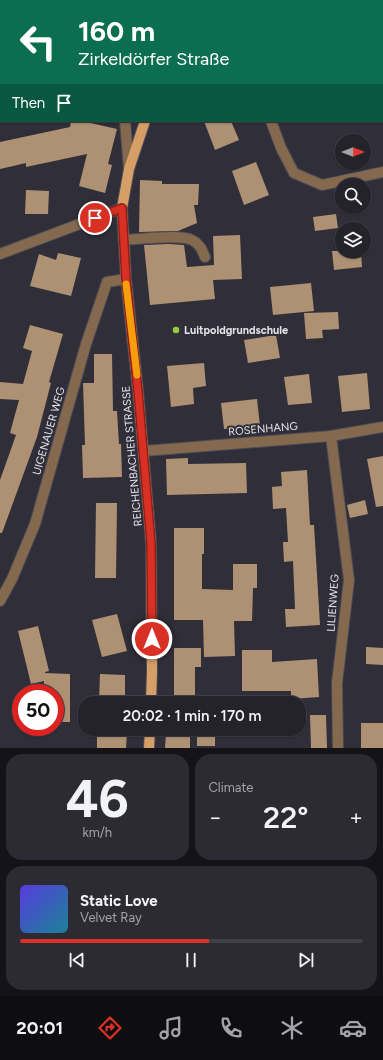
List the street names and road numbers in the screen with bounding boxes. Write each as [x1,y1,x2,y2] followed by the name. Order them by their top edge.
[119,385,145,527] street label: REICHENBACHER STRASSE
[30,386,68,476] street label: UIGENAUER WEG
[228,419,298,439] street label: ROSENHANG
[324,574,342,632] street label: LILIENWEG

